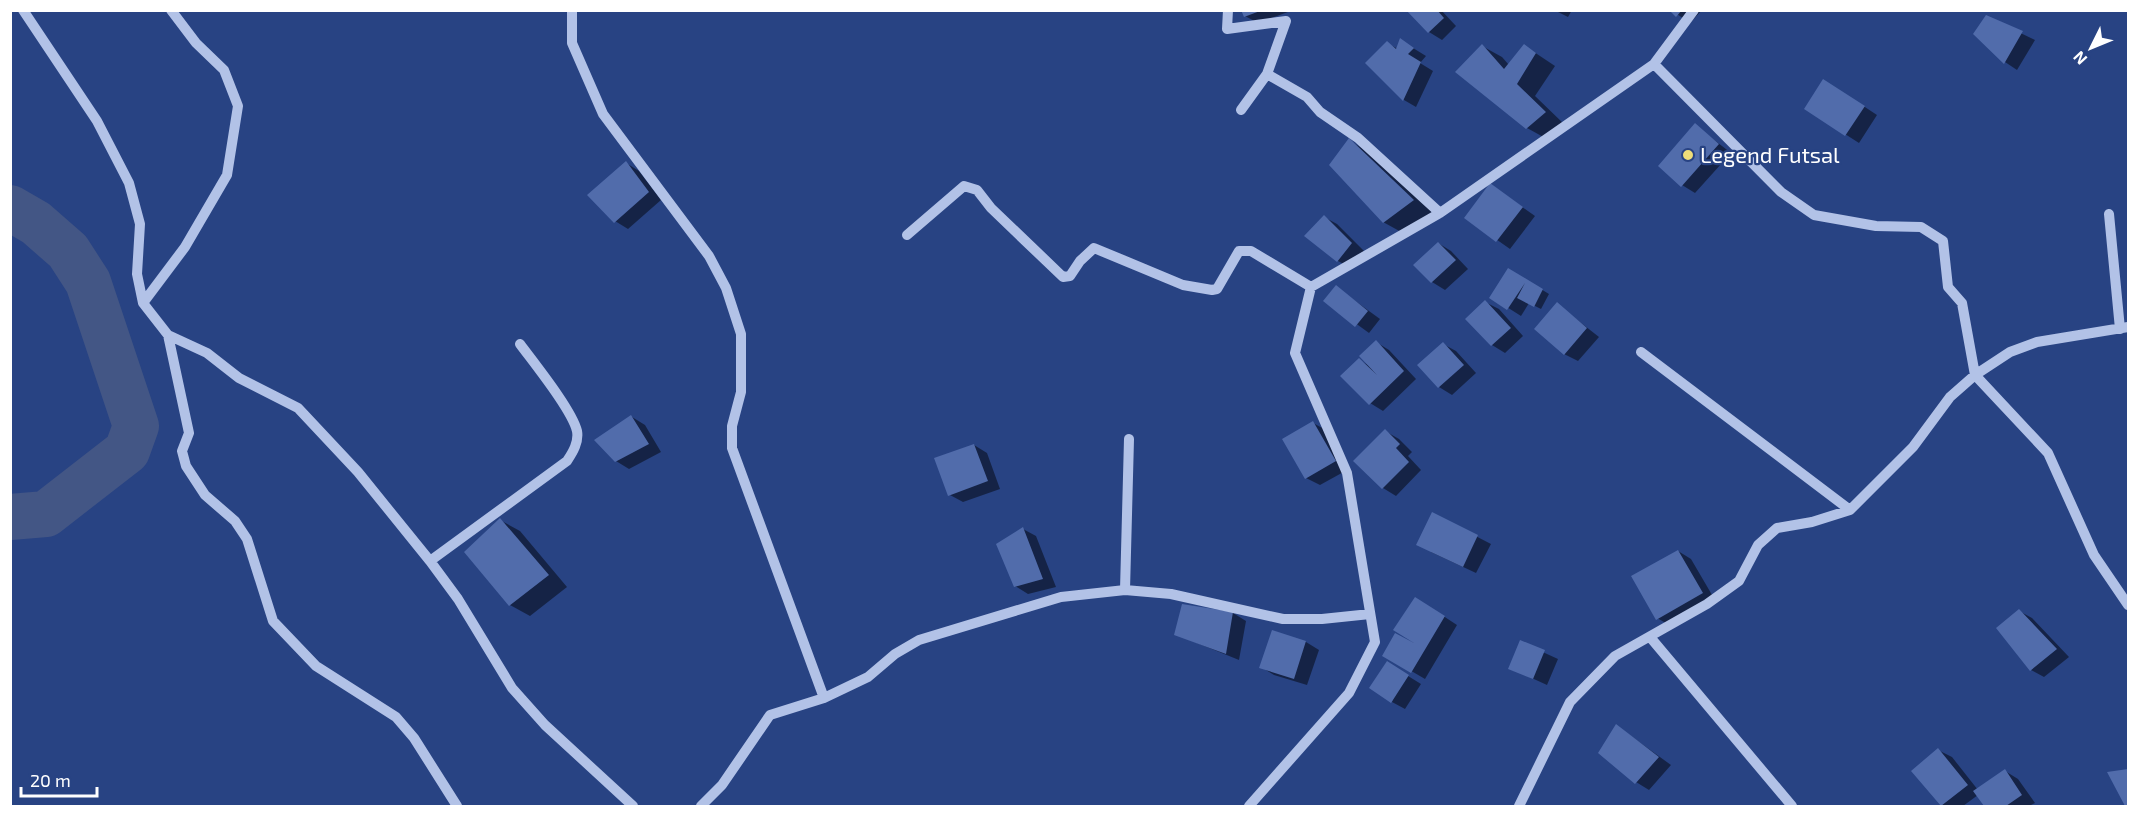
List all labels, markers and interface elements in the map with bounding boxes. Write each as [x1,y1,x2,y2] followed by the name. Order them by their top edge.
[2061,18,2121,78] north arrow
[2069,48,2091,69] text: N
[1700,141,1840,167] place label: Legend Futsal
[1681,148,1695,162] marker: Legend Futsal
[21,760,98,798] scale bar
[30,769,71,791] text: 20 m

